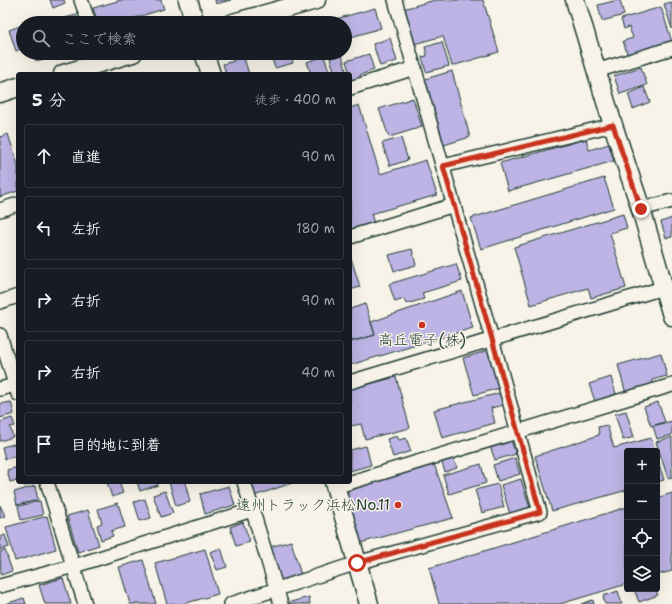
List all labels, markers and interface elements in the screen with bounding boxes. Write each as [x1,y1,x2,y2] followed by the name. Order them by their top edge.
[16,16,352,60] search box
[30,27,52,49] icon: search
[62,29,137,49] text: ここで検索
[32,89,65,111] text: 5 分
[255,91,336,108] text: 徒歩 · 400 m
[33,145,55,167] icon: ahead
[71,147,101,167] text: 直進
[301,148,335,165] text: 90 m
[632,200,650,218] route end
[33,217,55,239] icon: left
[71,219,101,239] text: 左折
[296,220,335,237] text: 180 m
[33,289,55,311] icon: right
[71,291,101,311] text: 右折
[301,292,335,309] text: 90 m
[417,320,427,330] marker: 高丘電子(株)
[378,330,466,350] place label: 高丘電子(株)
[33,361,55,383] icon: right
[71,363,101,383] text: 右折
[301,364,335,381] text: 40 m
[33,433,55,455] icon: arrive
[71,435,161,455] text: 目的地に到着
[624,448,660,592] map controls
[624,448,660,484] button: +
[624,484,660,520] button: −
[236,495,390,515] place label: 遠州トラック浜松No.11
[393,500,403,510] marker: 遠州トラック浜松No.11
[624,520,660,556] button: locate
[348,554,366,572] route start
[624,556,660,592] button: layers

